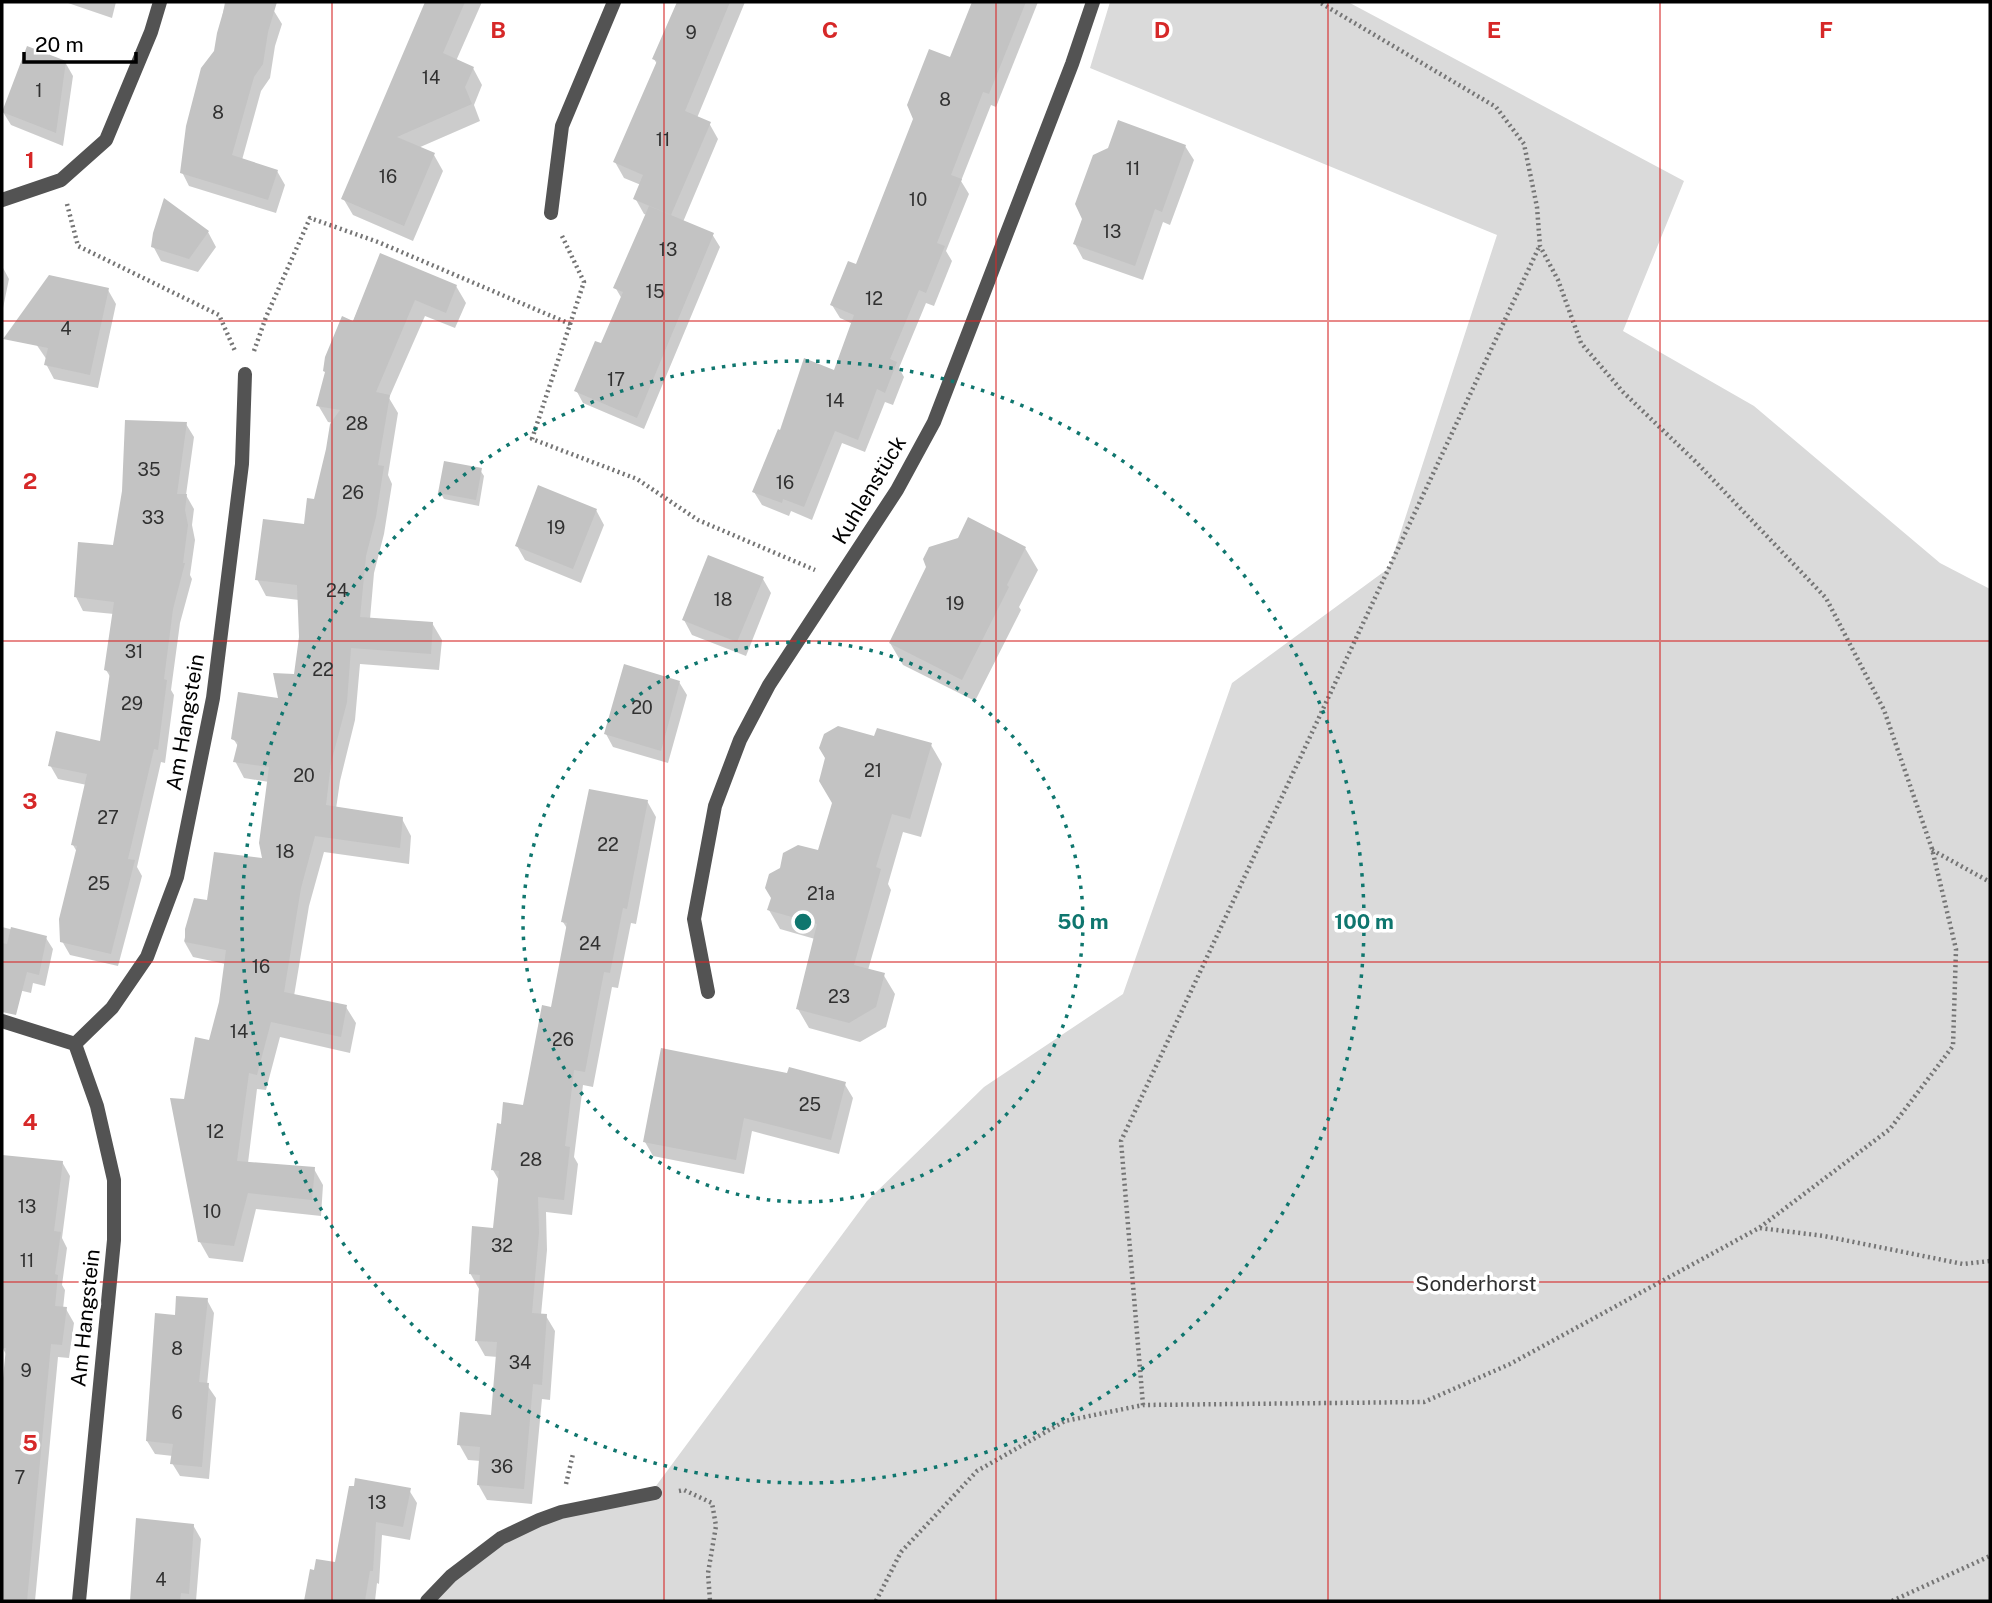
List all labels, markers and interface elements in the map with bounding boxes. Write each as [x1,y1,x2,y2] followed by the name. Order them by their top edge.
[490,16,506,43] text: B
[822,16,838,43] text: C
[1154,16,1170,43] text: D
[1487,16,1501,43] text: E
[1819,16,1833,43] text: F
[24,21,136,65] scale bar
[685,22,697,43] house number: 9
[35,32,84,57] text: 20 m
[422,67,440,88] house number: 14
[35,80,43,101] house number: 1
[939,89,951,110] house number: 8
[212,102,224,123] house number: 8
[656,129,670,150] house number: 11
[25,146,35,173] text: 1
[1126,158,1140,179] house number: 11
[379,166,397,187] house number: 16
[909,189,927,210] house number: 10
[1103,221,1121,242] house number: 13
[659,239,677,260] house number: 13
[646,281,664,302] house number: 15
[865,288,883,309] house number: 12
[60,318,72,339] house number: 4
[607,369,625,390] house number: 17
[826,390,844,411] house number: 14
[346,413,368,434] house number: 28
[827,431,911,549] street label: Kuhlenstück
[138,459,160,480] house number: 35
[23,467,37,494] text: 2
[776,472,794,493] house number: 16
[342,482,364,503] house number: 26
[142,507,164,528] house number: 33
[547,517,565,538] house number: 19
[326,580,348,601] house number: 24
[714,589,732,610] house number: 18
[946,593,964,614] house number: 19
[125,641,143,662] house number: 31
[161,652,209,792] street label: Am Hangstein
[312,659,334,680] house number: 22
[121,693,143,714] house number: 29
[631,697,653,718] house number: 20
[864,760,882,781] house number: 21
[293,765,315,786] house number: 20
[22,787,38,814] text: 3
[97,807,119,828] house number: 27
[597,834,619,855] house number: 22
[276,841,294,862] house number: 18
[88,873,110,894] house number: 25
[807,883,835,904] house number: 21a
[1057,909,1109,934] text: 50 m
[1334,909,1394,934] text: 100 m
[791,910,815,934] centre of rings
[579,933,601,954] house number: 24
[252,956,270,977] house number: 16
[828,986,850,1007] house number: 23
[230,1021,248,1042] house number: 14
[552,1029,574,1050] house number: 26
[799,1094,821,1115] house number: 25
[22,1108,38,1135] text: 4
[206,1121,224,1142] house number: 12
[520,1149,542,1170] house number: 28
[18,1196,36,1217] house number: 13
[203,1201,221,1222] house number: 10
[491,1235,513,1256] house number: 32
[65,1248,105,1388] street label: Am Hangstein
[20,1250,34,1271] house number: 11
[1415,1271,1537,1296] park label: Sonderhorst
[171,1338,183,1359] house number: 8
[509,1352,531,1373] house number: 34
[20,1360,32,1381] house number: 9
[171,1402,183,1423] house number: 6
[22,1429,38,1456] text: 5
[491,1456,513,1477] house number: 36
[15,1467,25,1488] house number: 7
[368,1492,386,1513] house number: 13
[155,1569,167,1590] house number: 4

